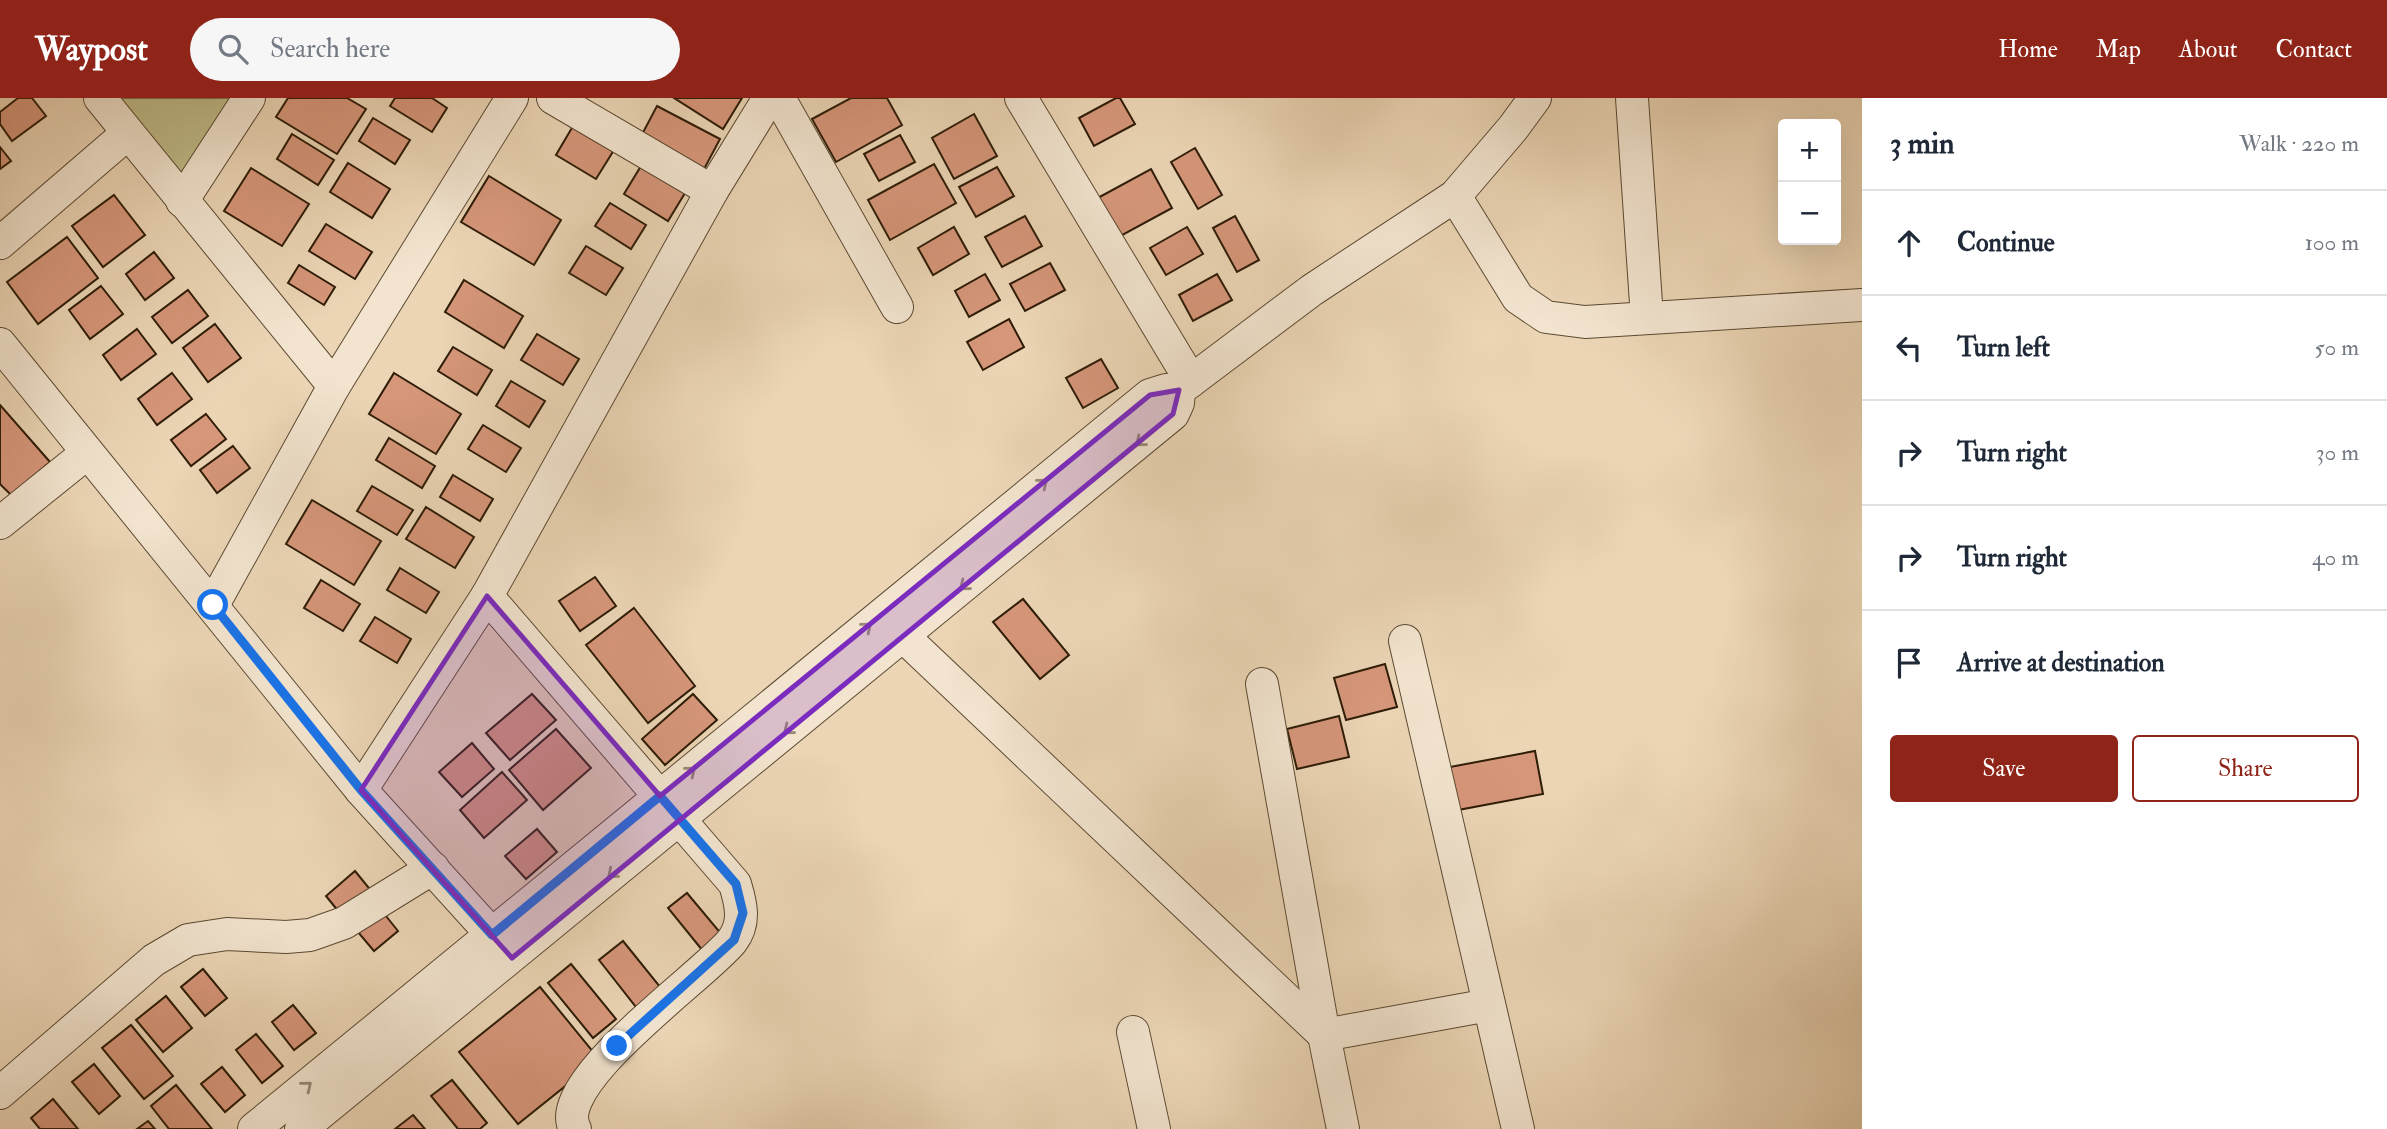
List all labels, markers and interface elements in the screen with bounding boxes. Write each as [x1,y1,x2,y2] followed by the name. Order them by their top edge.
[190,18,680,81] search box
[35,29,148,70] text: Waypost
[214,30,252,68] icon: search
[270,33,390,65] text: Search here
[1998,34,2058,65] text: Home
[2096,34,2141,65] text: Map
[2179,34,2238,65] text: About
[2276,34,2352,65] text: Contact
[1778,119,1841,245] map controls
[1778,119,1841,182] button: +
[1890,125,1955,162] text: 3 min
[2239,129,2359,158] text: Walk · 220 m
[1778,182,1841,245] button: −
[1890,224,1928,262] icon: ahead
[1957,227,2055,259] text: Continue
[2305,228,2359,257] text: 100 m
[1890,329,1928,367] icon: left
[1957,332,2050,364] text: Turn left
[2315,333,2359,362] text: 50 m
[1136,433,1148,446] one-way arrow
[1890,434,1928,472] icon: right
[1957,437,2067,469] text: Turn right
[2316,438,2359,467] text: 30 m
[1035,479,1048,491] one-way arrow
[1890,539,1928,577] icon: right
[1957,542,2067,574] text: Turn right
[2312,543,2359,572] text: 40 m
[960,578,973,590] one-way arrow
[197,589,228,620] route start
[859,623,872,635] one-way arrow
[1890,644,1928,682] icon: arrive
[1957,647,2165,679] text: Arrive at destination
[783,721,795,734] one-way arrow
[1890,735,2118,802] button: Save
[2132,735,2359,802] button: Share
[683,767,696,779] one-way arrow
[608,866,621,878] one-way arrow
[601,1030,632,1061] route end
[298,1082,311,1094] one-way arrow

